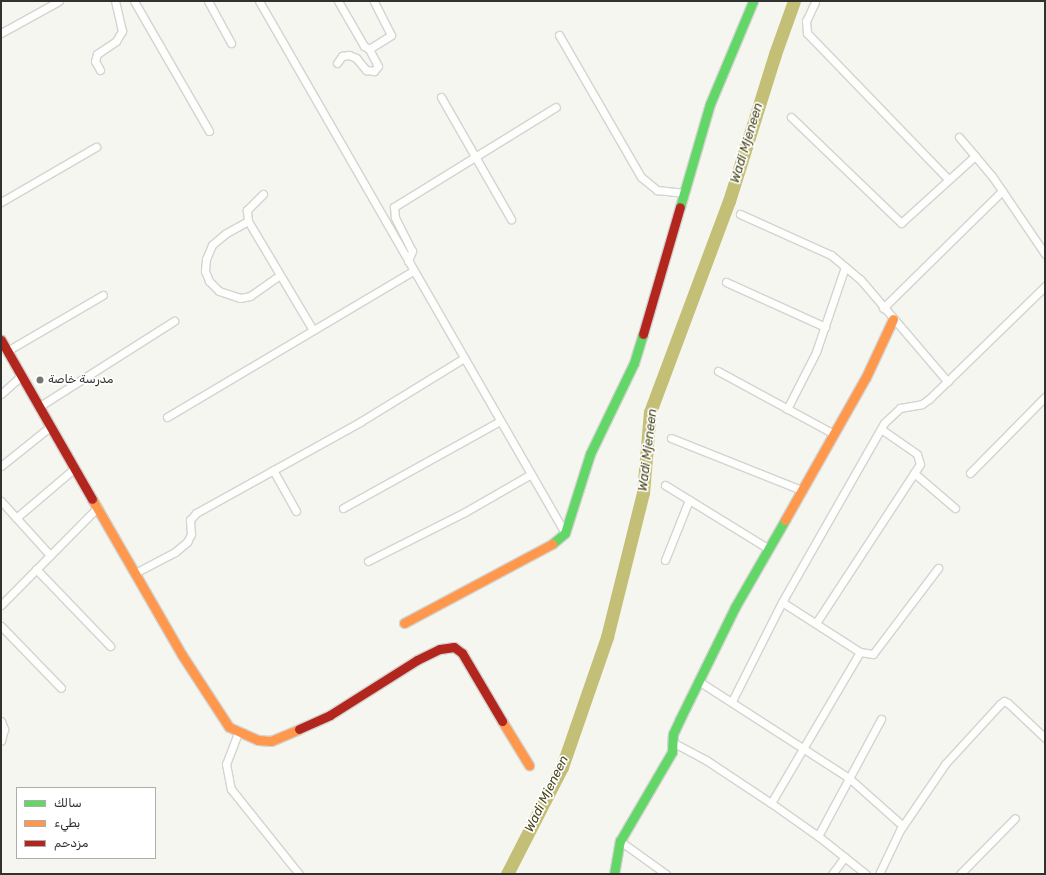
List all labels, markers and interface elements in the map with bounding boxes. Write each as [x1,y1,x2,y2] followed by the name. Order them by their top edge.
[727,101,767,185] water label: Wadi Mjeneen
[48,373,113,387] place label: مدرسة خاصة
[35,375,45,385] marker: مدرسة خاصة
[635,408,661,492] water label: Wadi Mjeneen
[522,753,572,835] water label: Wadi Mjeneen
[16,787,156,859] legend
[54,796,82,810] text: سالك
[54,816,80,830] text: بطيء
[54,836,88,850] text: مزدحم

